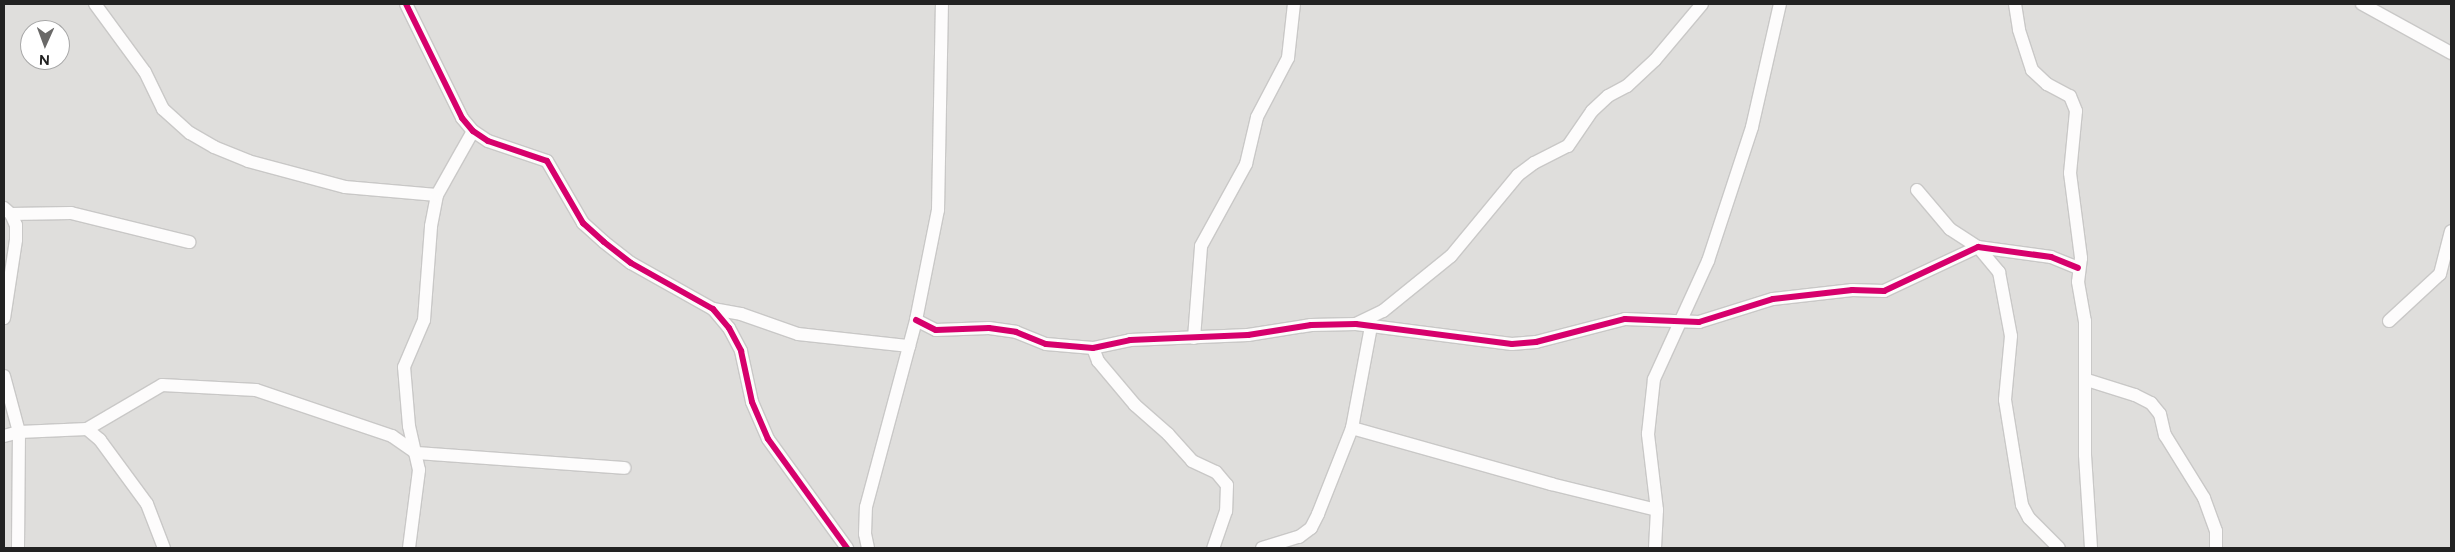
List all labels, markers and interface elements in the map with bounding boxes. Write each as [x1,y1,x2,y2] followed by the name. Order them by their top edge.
[20,20,70,70] north arrow
[39,51,50,68] text: N

